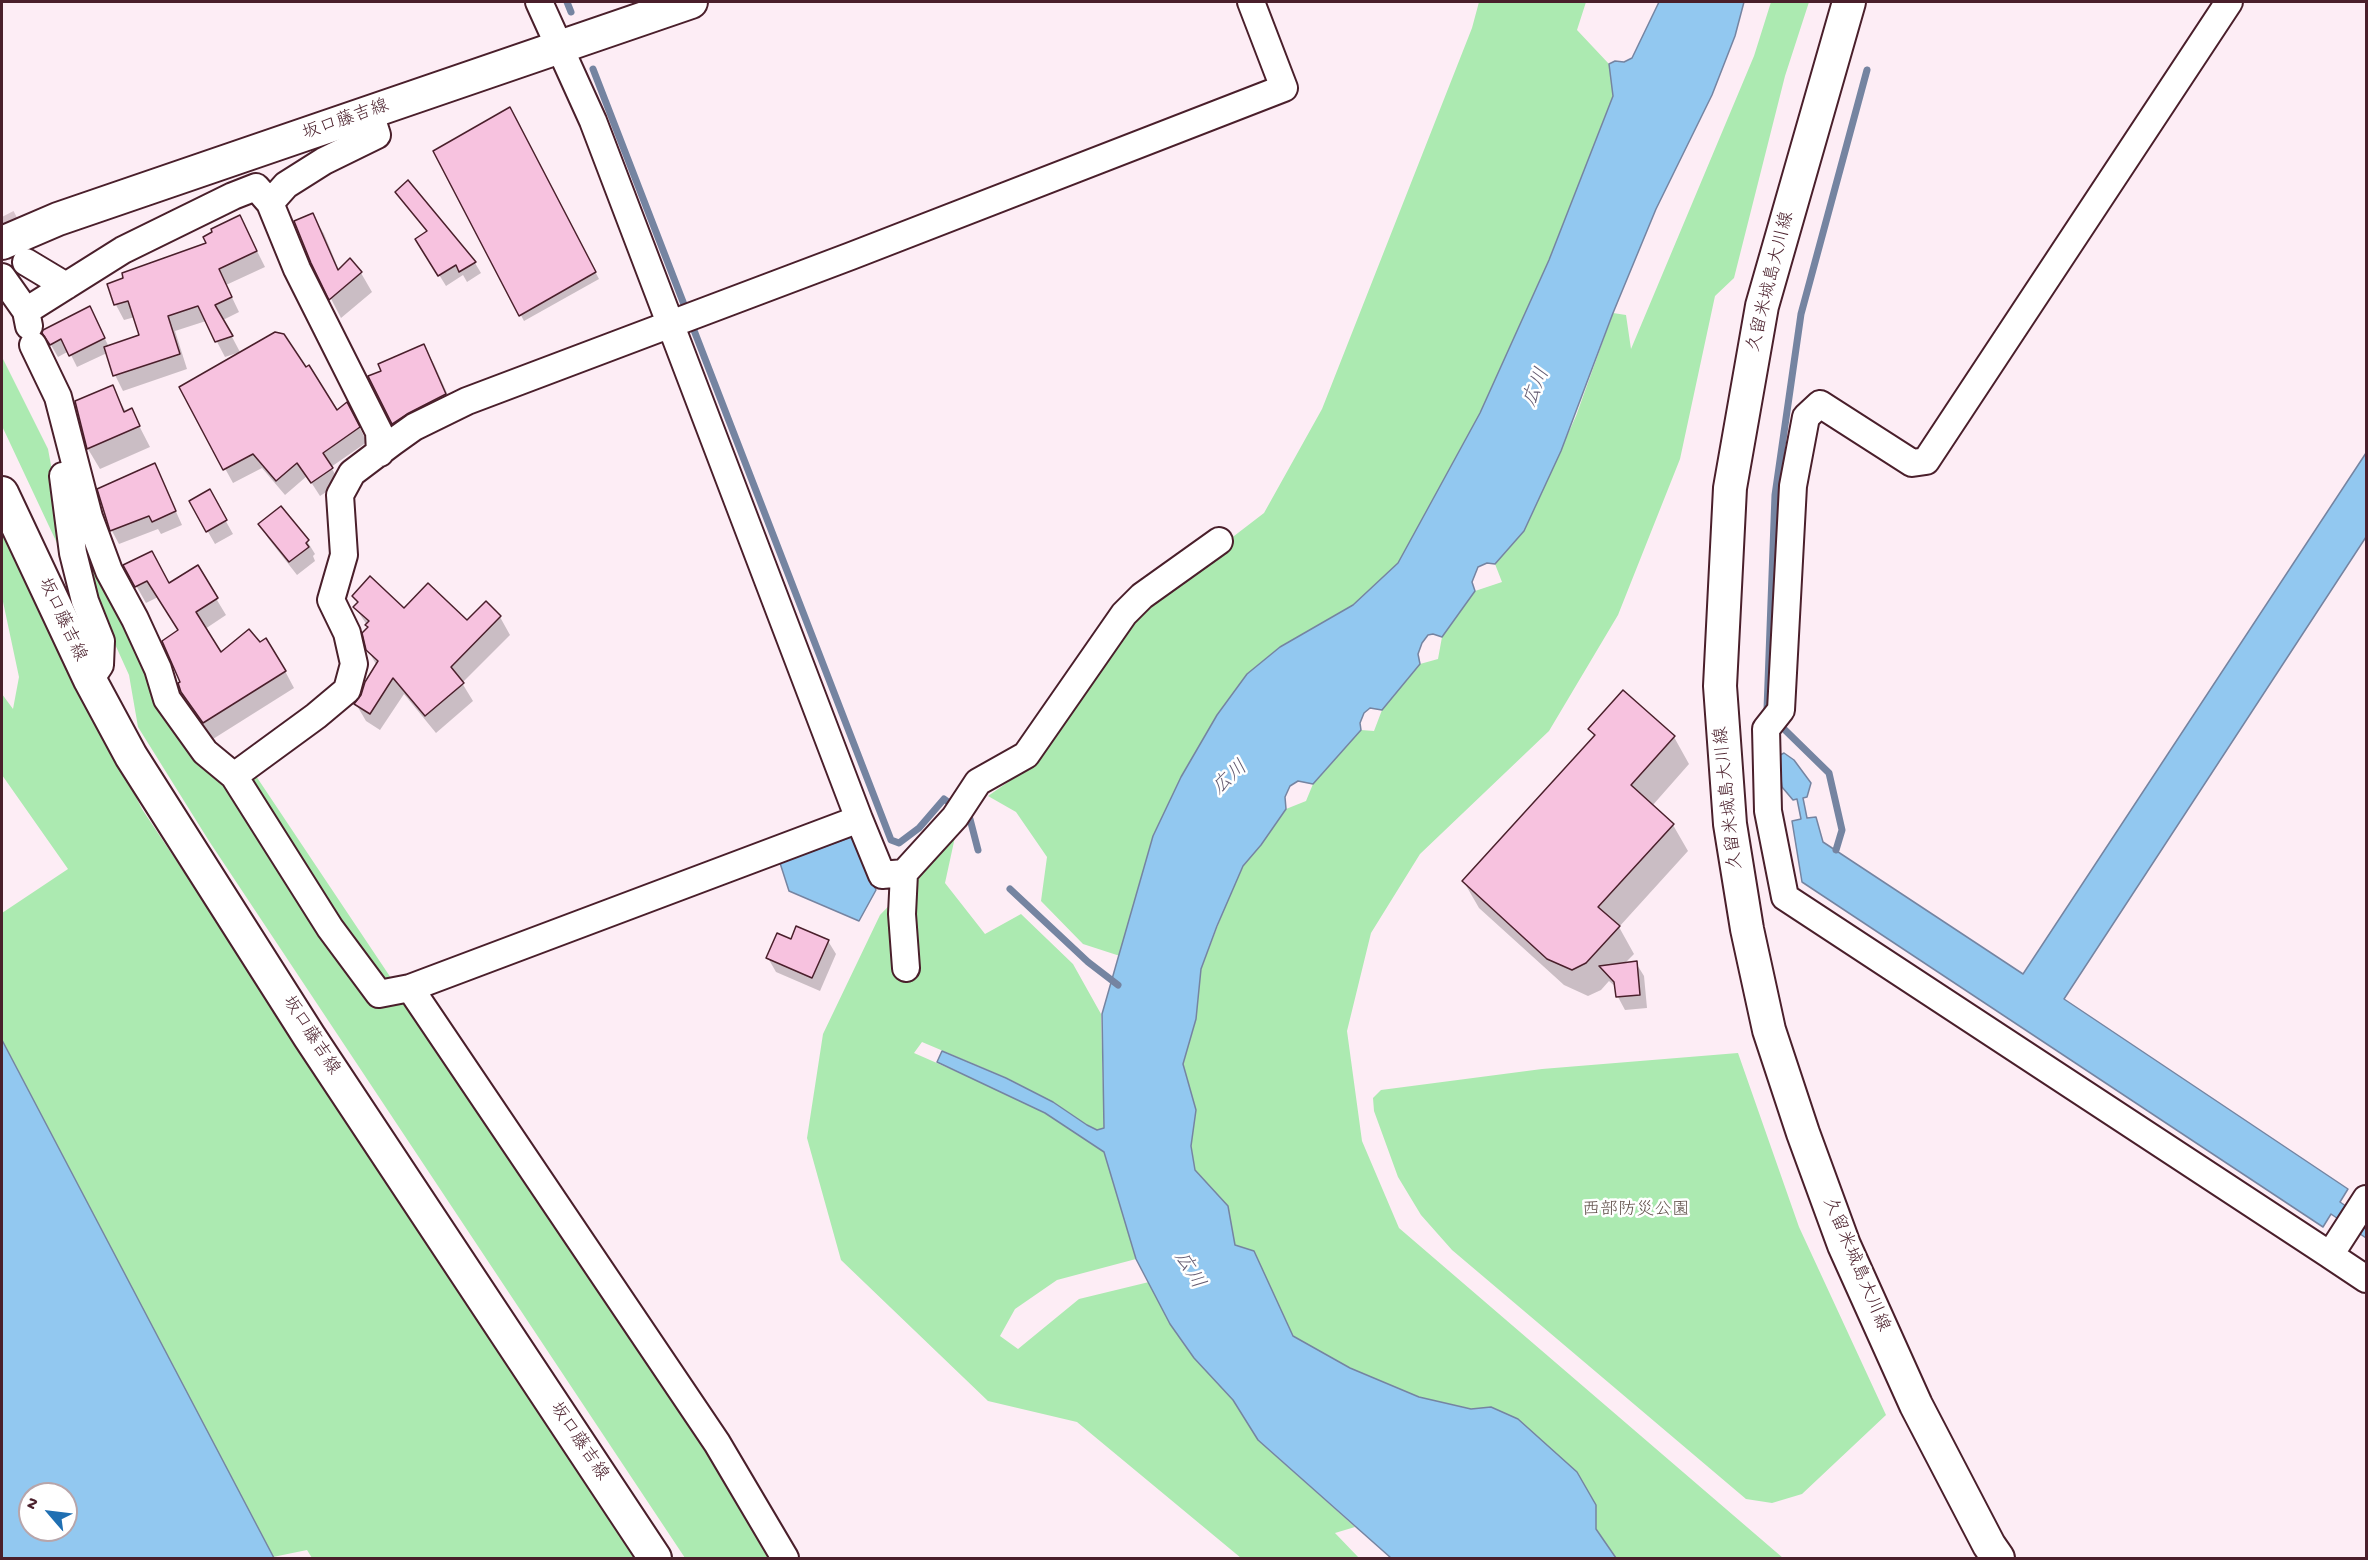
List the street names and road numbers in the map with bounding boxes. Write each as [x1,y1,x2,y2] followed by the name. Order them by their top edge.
[300,96,392,146] street label: 坂口藤吉線
[1744,210,1800,354] street label: 久留米城島大川線
[32,575,90,665] street label: 坂口藤吉線
[1712,725,1748,871] street label: 久留米城島大川線
[276,992,344,1080] street label: 坂口藤吉線
[1817,1195,1893,1335] street label: 久留米城島大川線
[544,1399,612,1485] street label: 坂口藤吉線

